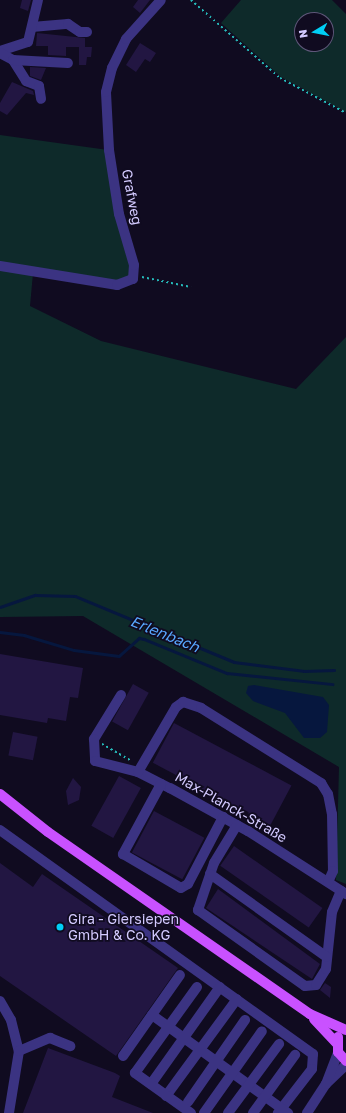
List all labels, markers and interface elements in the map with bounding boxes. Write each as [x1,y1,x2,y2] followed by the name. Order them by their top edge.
[294,12,334,52] north arrow
[296,29,310,39] text: N
[118,168,146,226] street label: Grafweg
[128,612,202,656] water label: Erlenbach
[172,768,290,846] street label: Max-Planck-Straße
[68,911,179,944] place label: Gira - Giersiepen GmbH & Co. KG
[55,922,65,932] marker: Gira - Giersiepen GmbH & Co. KG

